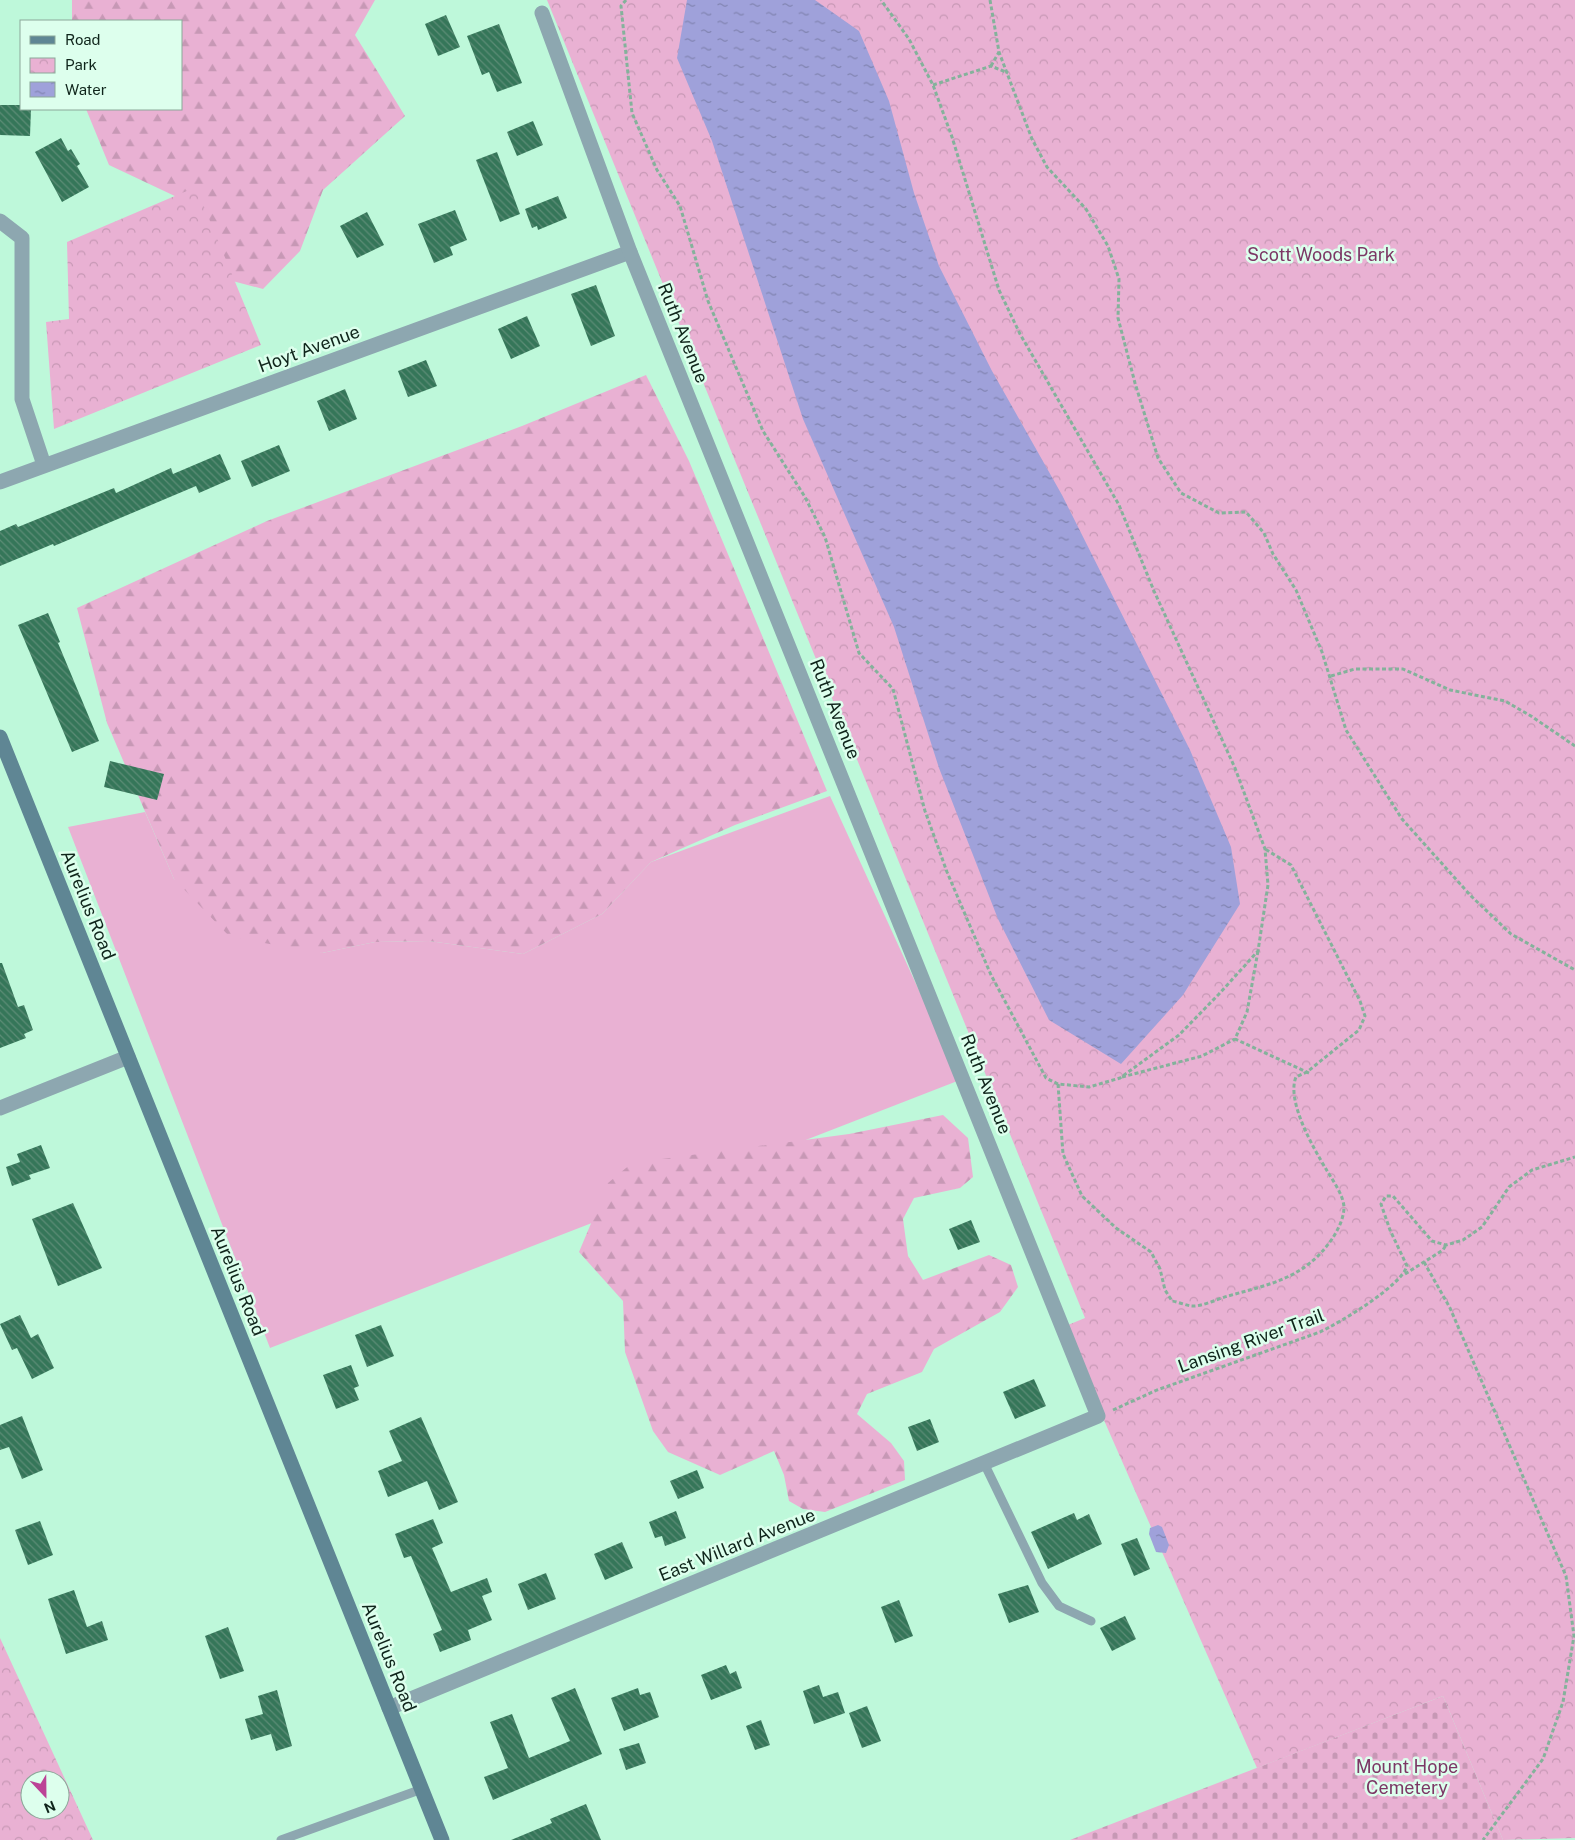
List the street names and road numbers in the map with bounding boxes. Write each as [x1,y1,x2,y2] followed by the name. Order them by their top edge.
[654,280,713,386] street label: Ruth Avenue
[255,320,363,377] street label: Hoyt Avenue
[806,656,865,762] street label: Ruth Avenue
[57,847,120,963] street label: Aurelius Road
[957,1031,1016,1137] street label: Ruth Avenue
[207,1223,270,1339] street label: Aurelius Road
[1175,1304,1327,1377] street label: Lansing River Trail
[656,1504,818,1586] street label: East Willard Avenue
[358,1599,421,1715] street label: Aurelius Road

